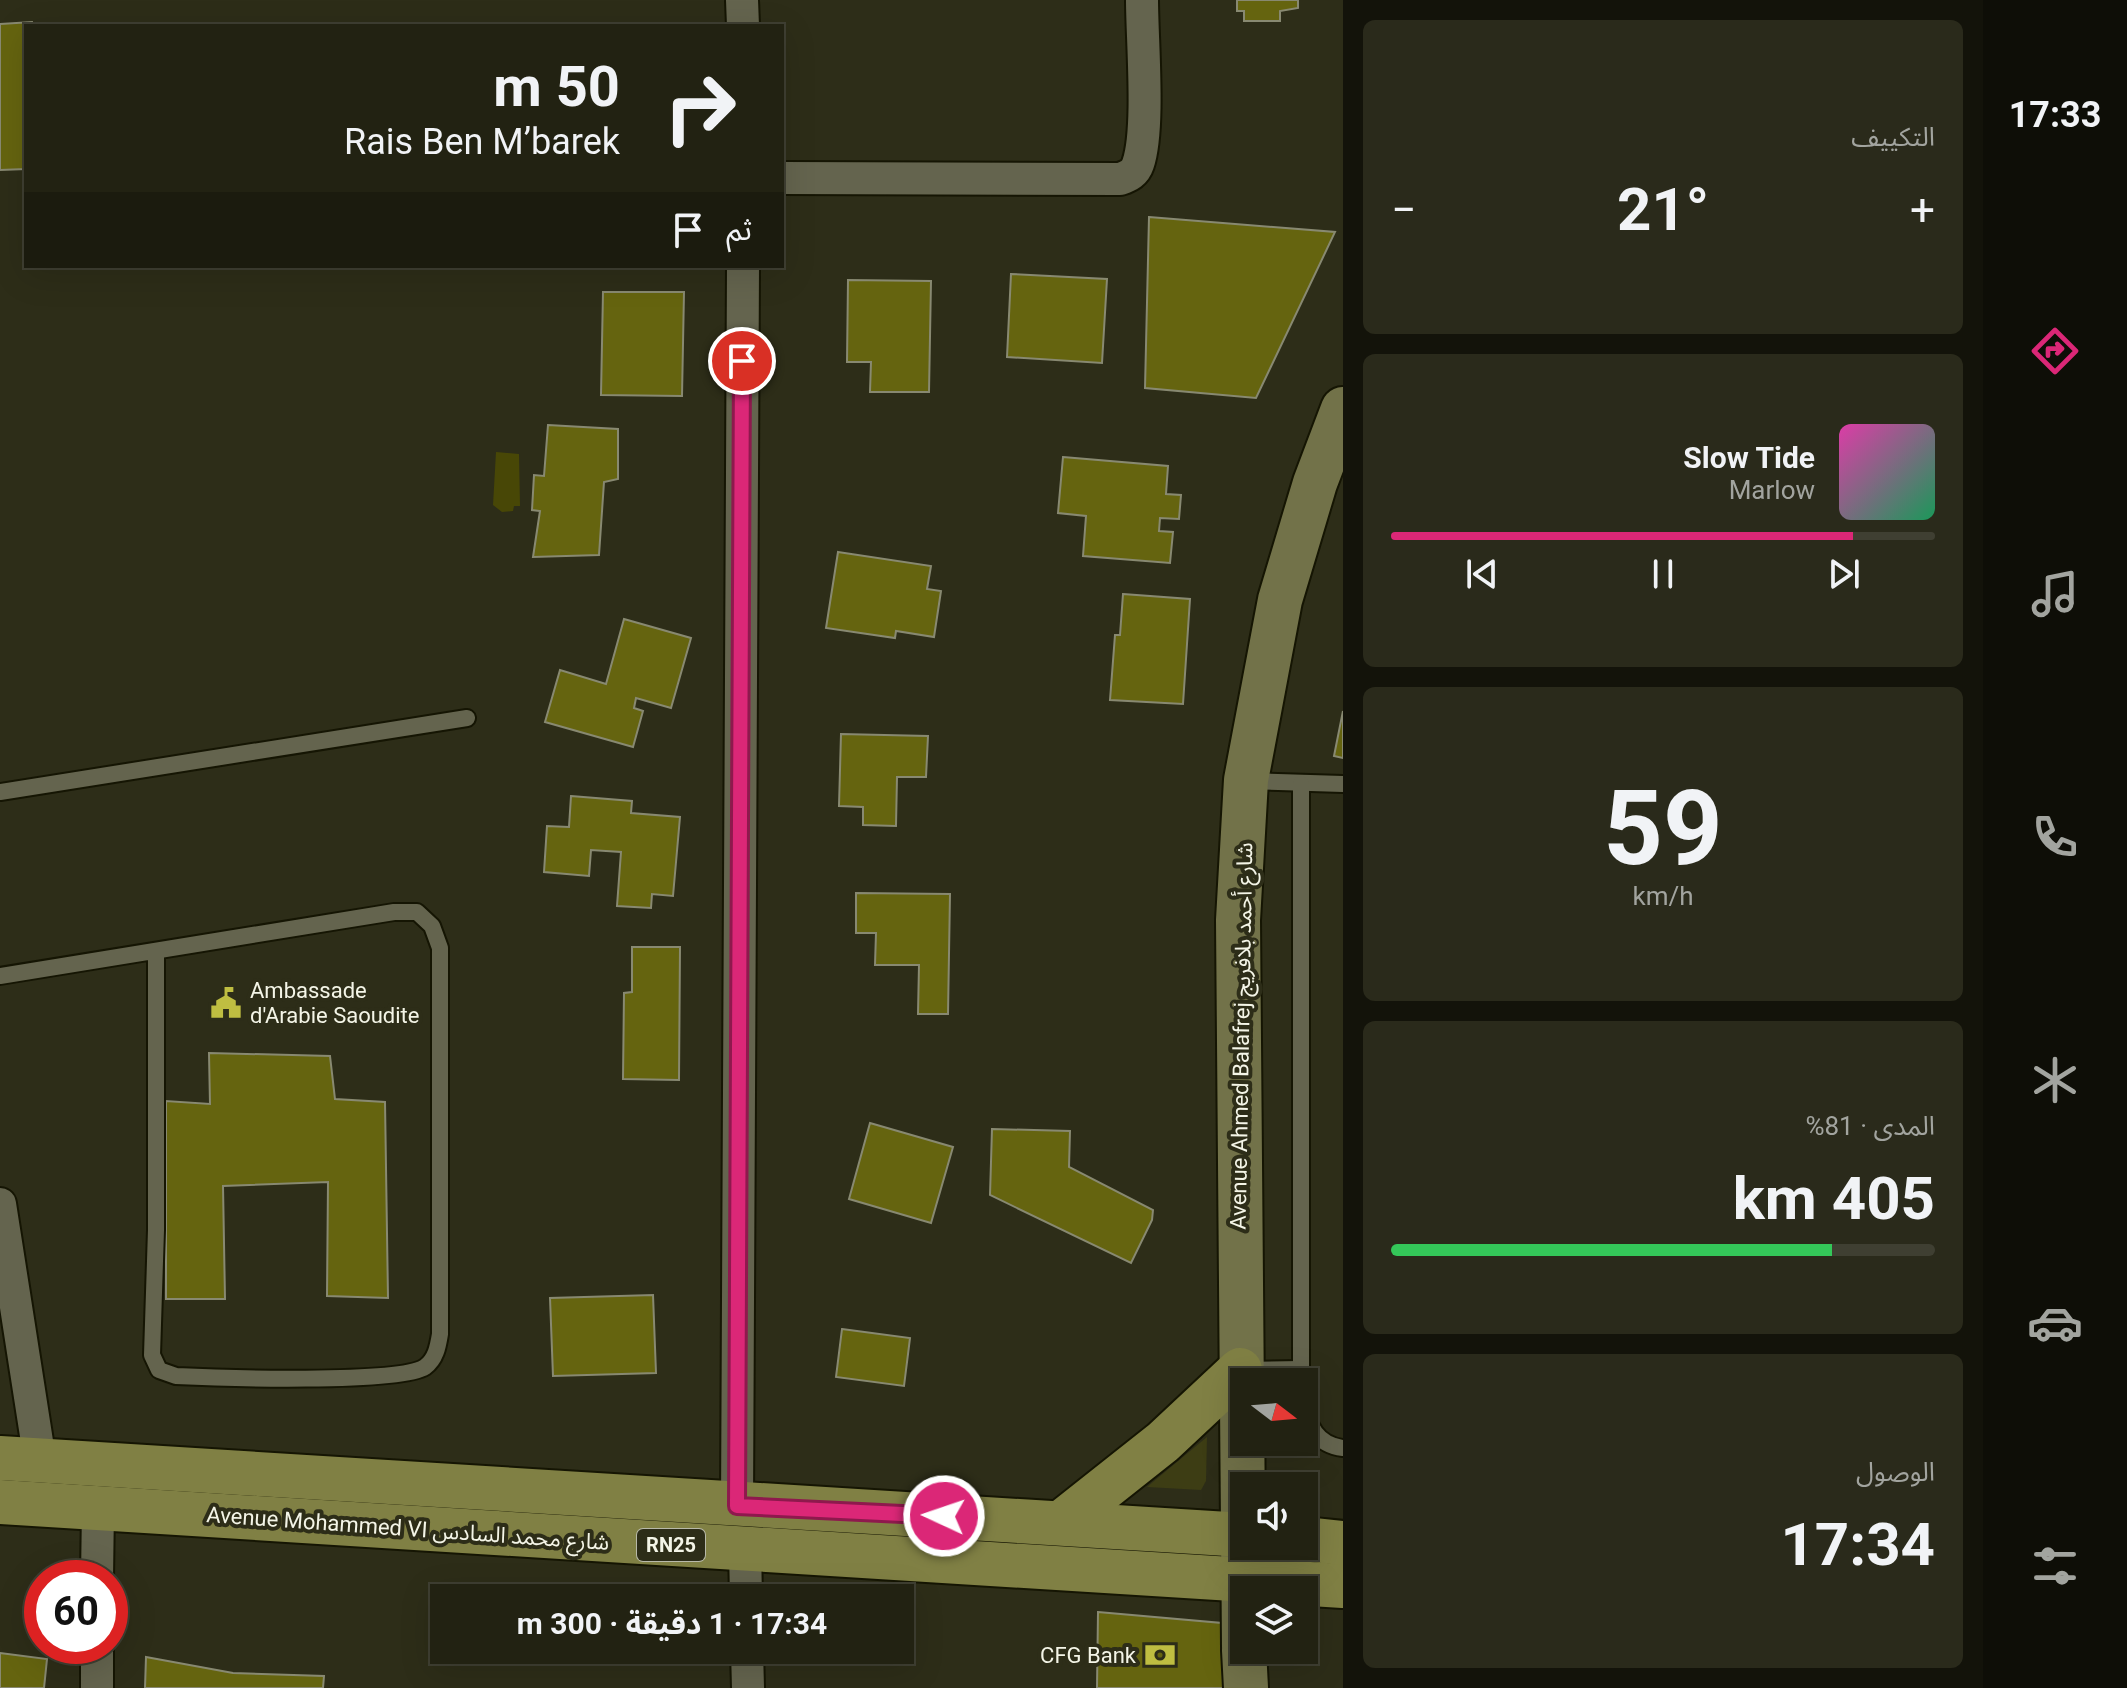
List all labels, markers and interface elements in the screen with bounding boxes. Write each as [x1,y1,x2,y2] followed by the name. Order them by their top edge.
[493,54,620,120] text: 50 m
[648,56,752,160] icon: right
[2009,94,2101,136] text: 17:33
[344,121,620,163] text: Rais Ben M’barek
[1851,122,1935,152] text: التكييف
[1617,174,1709,245] text: 21°
[1391,184,1416,236] text: −
[1910,184,1935,236] text: +
[666,208,710,252] icon: arrive
[726,212,752,247] text: ثم
[2027,323,2083,379] icon: directions
[708,327,776,395] pin
[720,339,764,383] icon: arrive
[1683,440,1815,475] text: Slow Tide
[1729,475,1815,505] text: Marlow
[1460,552,1504,596] icon: previous
[1641,552,1685,596] icon: pause
[1822,552,1866,596] icon: next
[2027,566,2083,622] icon: music
[1603,768,1723,889] text: 59
[2027,809,2083,865] icon: phone
[1225,842,1261,1230] street label: Avenue Ahmed Balafrej شارع أحمد بلافريج
[1632,881,1694,911] text: km/h
[250,978,419,1028] place label: Ambassade d'Arabie Saoudite
[209,986,243,1020] public building icon: Ambassade d'Arabie Saoudite
[2027,1052,2083,1108] icon: climate
[1805,1111,1935,1141] text: المدى · 81%
[1733,1163,1935,1234] text: 405 km
[2027,1295,2083,1351] icon: car
[1230,1368,1318,1456] north arrow
[1230,1368,1318,1664] map controls
[1856,1457,1935,1487] text: الوصول
[1230,1472,1318,1560] button: sound
[902,1474,986,1558] position arrow
[205,1502,610,1559] street label: Avenue Mohammed VI شارع محمد السادس
[1780,1509,1935,1580] text: 17:34
[637,1529,705,1561] road number: RN25
[2027,1538,2083,1594] icon: filters
[24,1560,128,1664] speed limit sign: 60
[1230,1576,1318,1664] button: layers
[517,1606,827,1641] text: 17:34 · 1 دقيقة · 300 m
[1143,1638,1177,1672] bank icon: CFG Bank
[1040,1643,1137,1668] place label: CFG Bank

